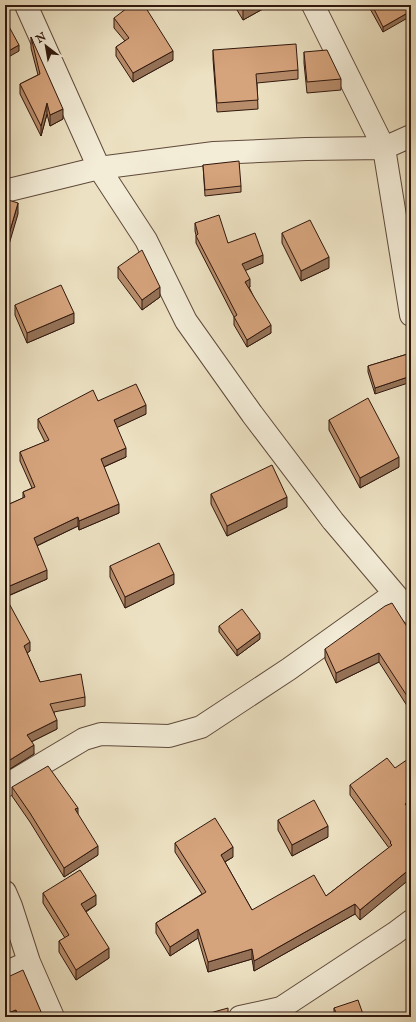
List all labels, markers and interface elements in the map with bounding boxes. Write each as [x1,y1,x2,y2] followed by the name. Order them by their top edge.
[26,26,66,66] north arrow
[33,30,49,47] text: N

